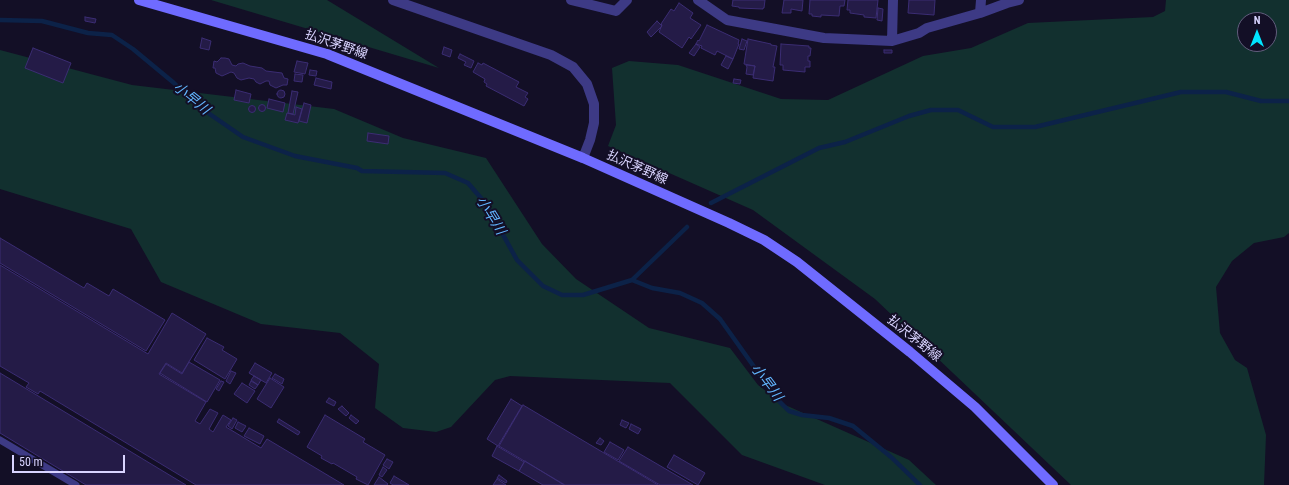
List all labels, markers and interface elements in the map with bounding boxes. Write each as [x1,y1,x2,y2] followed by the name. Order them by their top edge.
[1237,12,1277,52] north arrow
[1254,14,1260,27] text: N
[303,27,369,63] street label: 払沢茅野線
[169,79,213,119] water label: 小早川
[604,148,670,188] street label: 払沢茅野線
[472,194,508,238] water label: 小早川
[884,312,944,366] street label: 払沢茅野線
[747,361,785,405] water label: 小早川
[14,447,127,473] scale bar
[19,455,43,469] text: 50 m

